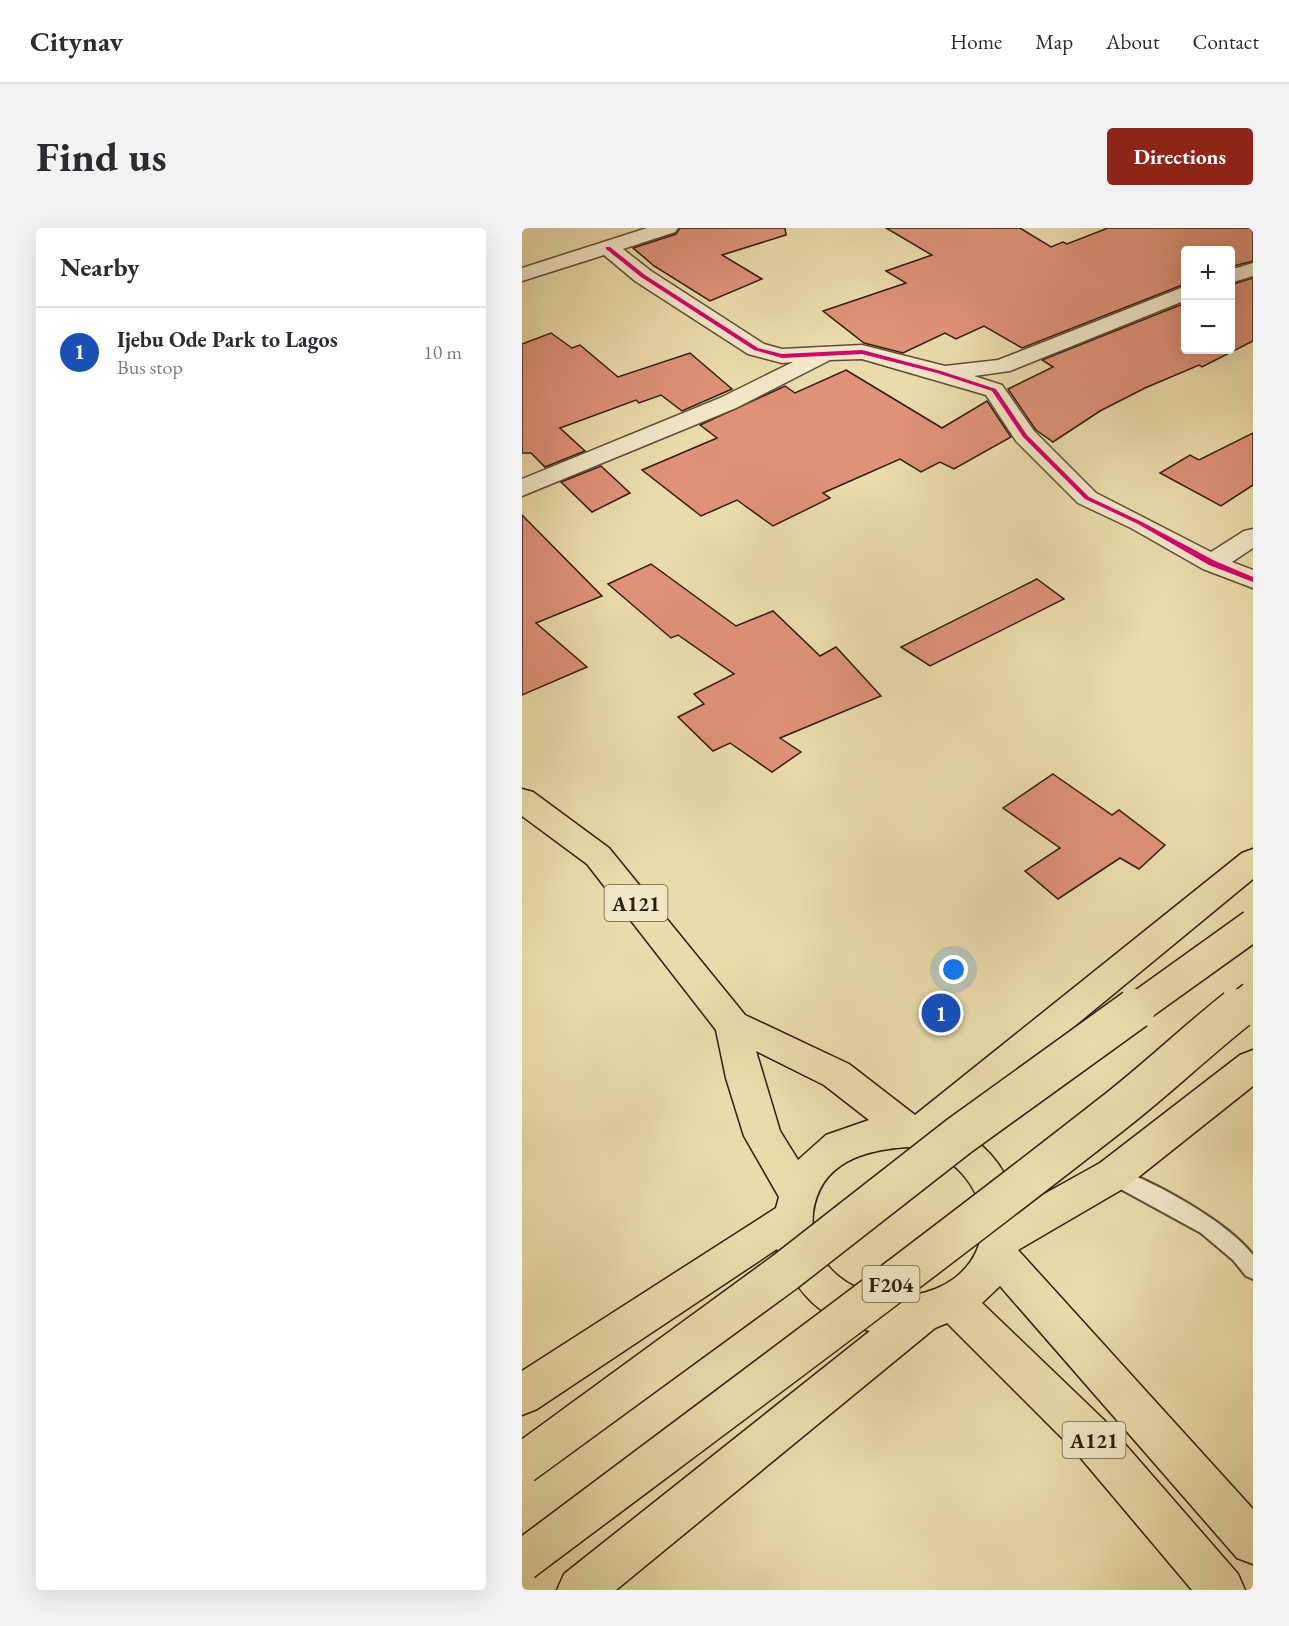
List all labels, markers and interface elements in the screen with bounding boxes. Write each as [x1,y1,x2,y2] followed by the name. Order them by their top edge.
[30,23,123,59] text: Citynav
[950,28,1002,55] text: Home
[1035,28,1073,55] text: Map
[1106,28,1159,55] text: About
[1192,28,1259,55] text: Contact
[1107,128,1253,185] button: Directions
[36,129,167,184] text: Find us
[1181,246,1235,354] map controls
[1181,246,1235,300] button: +
[60,250,140,284] text: Nearby
[1181,300,1235,354] button: −
[117,325,338,354] text: Ijebu Ode Park to Lagos
[74,339,85,365] text: 1
[423,339,462,365] text: 10 m
[117,354,183,380] text: Bus stop
[604,885,668,921] road number: A121
[939,955,968,984] your location
[922,990,960,1036] pin: 1
[862,1266,920,1302] road number: F204
[1062,1422,1126,1458] road number: A121

